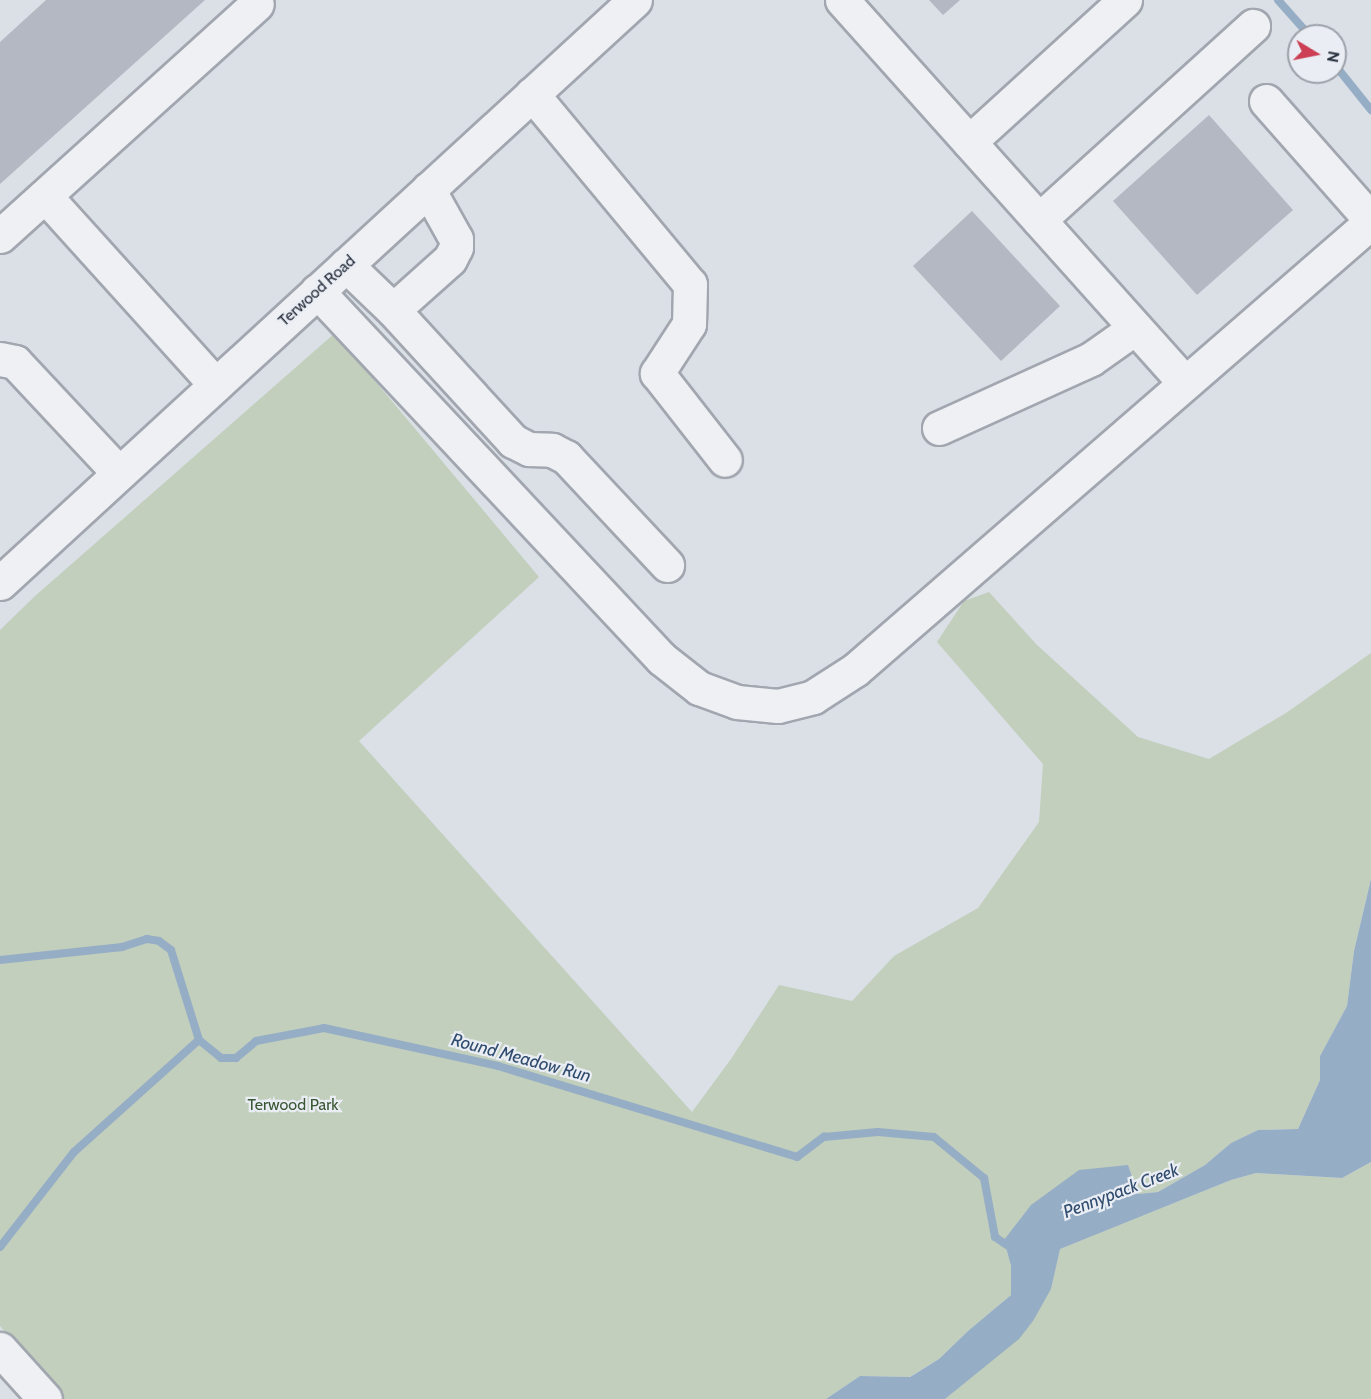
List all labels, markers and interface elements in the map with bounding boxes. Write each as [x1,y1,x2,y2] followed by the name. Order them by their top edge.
[1287,24,1347,84] north arrow
[1323,50,1344,64] text: N
[275,251,359,331] street label: Terwood Road
[449,1029,593,1087] water label: Round Meadow Run
[248,1095,338,1115] park label: Terwood Park
[1060,1159,1182,1223] water label: Pennypack Creek

